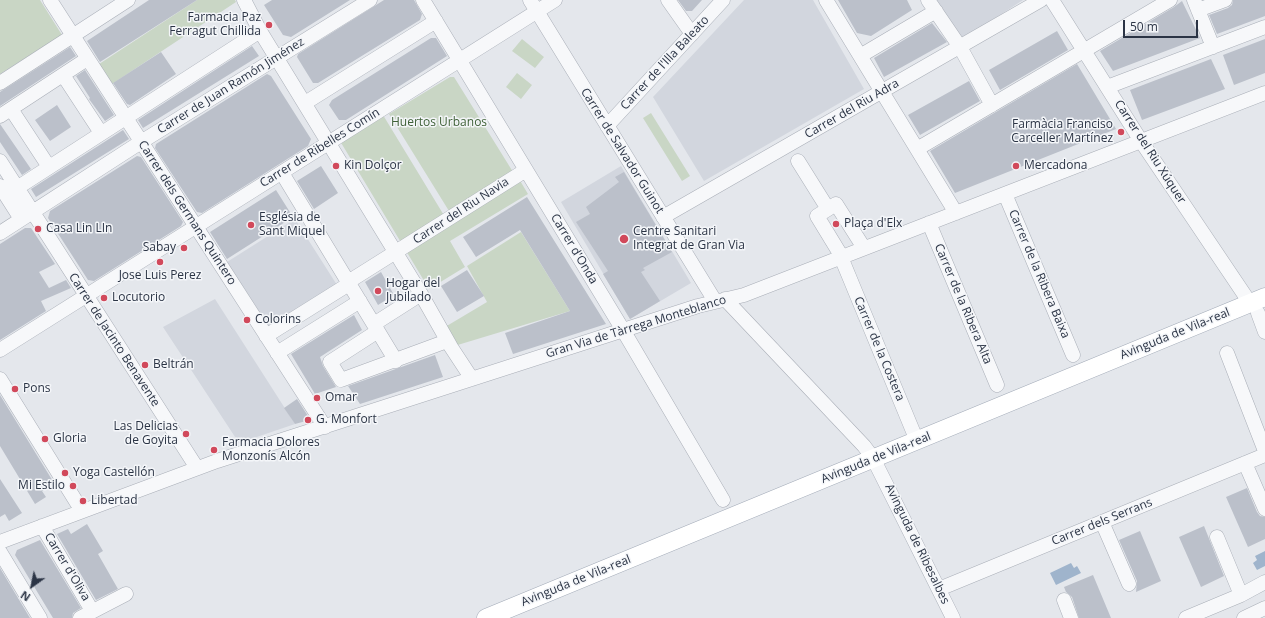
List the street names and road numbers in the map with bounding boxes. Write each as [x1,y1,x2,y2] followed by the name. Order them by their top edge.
[618,13,712,113] street label: Carrer de l'Illa Baleato
[155,35,307,137] street label: Carrer de Juan Ramón Jiménez
[802,76,902,142] street label: Carrer del Riu Adra
[577,85,667,217] street label: Carrer de Salvador Guinot
[1111,98,1189,206] street label: Carrer del Riu Xúquer
[257,105,383,191] street label: Carrer de Ribelles Comín
[135,138,239,288] street label: Carrer dels Germans Quintero
[410,175,512,247] street label: Carrer del Riu Navia
[1005,207,1073,341] street label: Carrer de la Ribera Baixa
[547,211,601,287] street label: Carrer d'Onda
[931,242,995,366] street label: Carrer de la Ribera Alta
[65,271,163,409] street label: Carrer de Jacinto Benavente
[544,293,728,361] street label: Gran Via de Tàrrega Monteblanco
[851,295,907,403] street label: Carrer de la Costera
[1118,305,1232,363] street label: Avinguda de Vila-real
[819,429,933,487] street label: Avinguda de Vila-real
[882,482,952,606] street label: Avinguda de Ribesalbes
[1049,495,1155,549] street label: Carrer dels Serrans
[41,530,93,604] street label: Carrer d'Oliva
[519,552,633,610] street label: Avinguda de Vila-real

